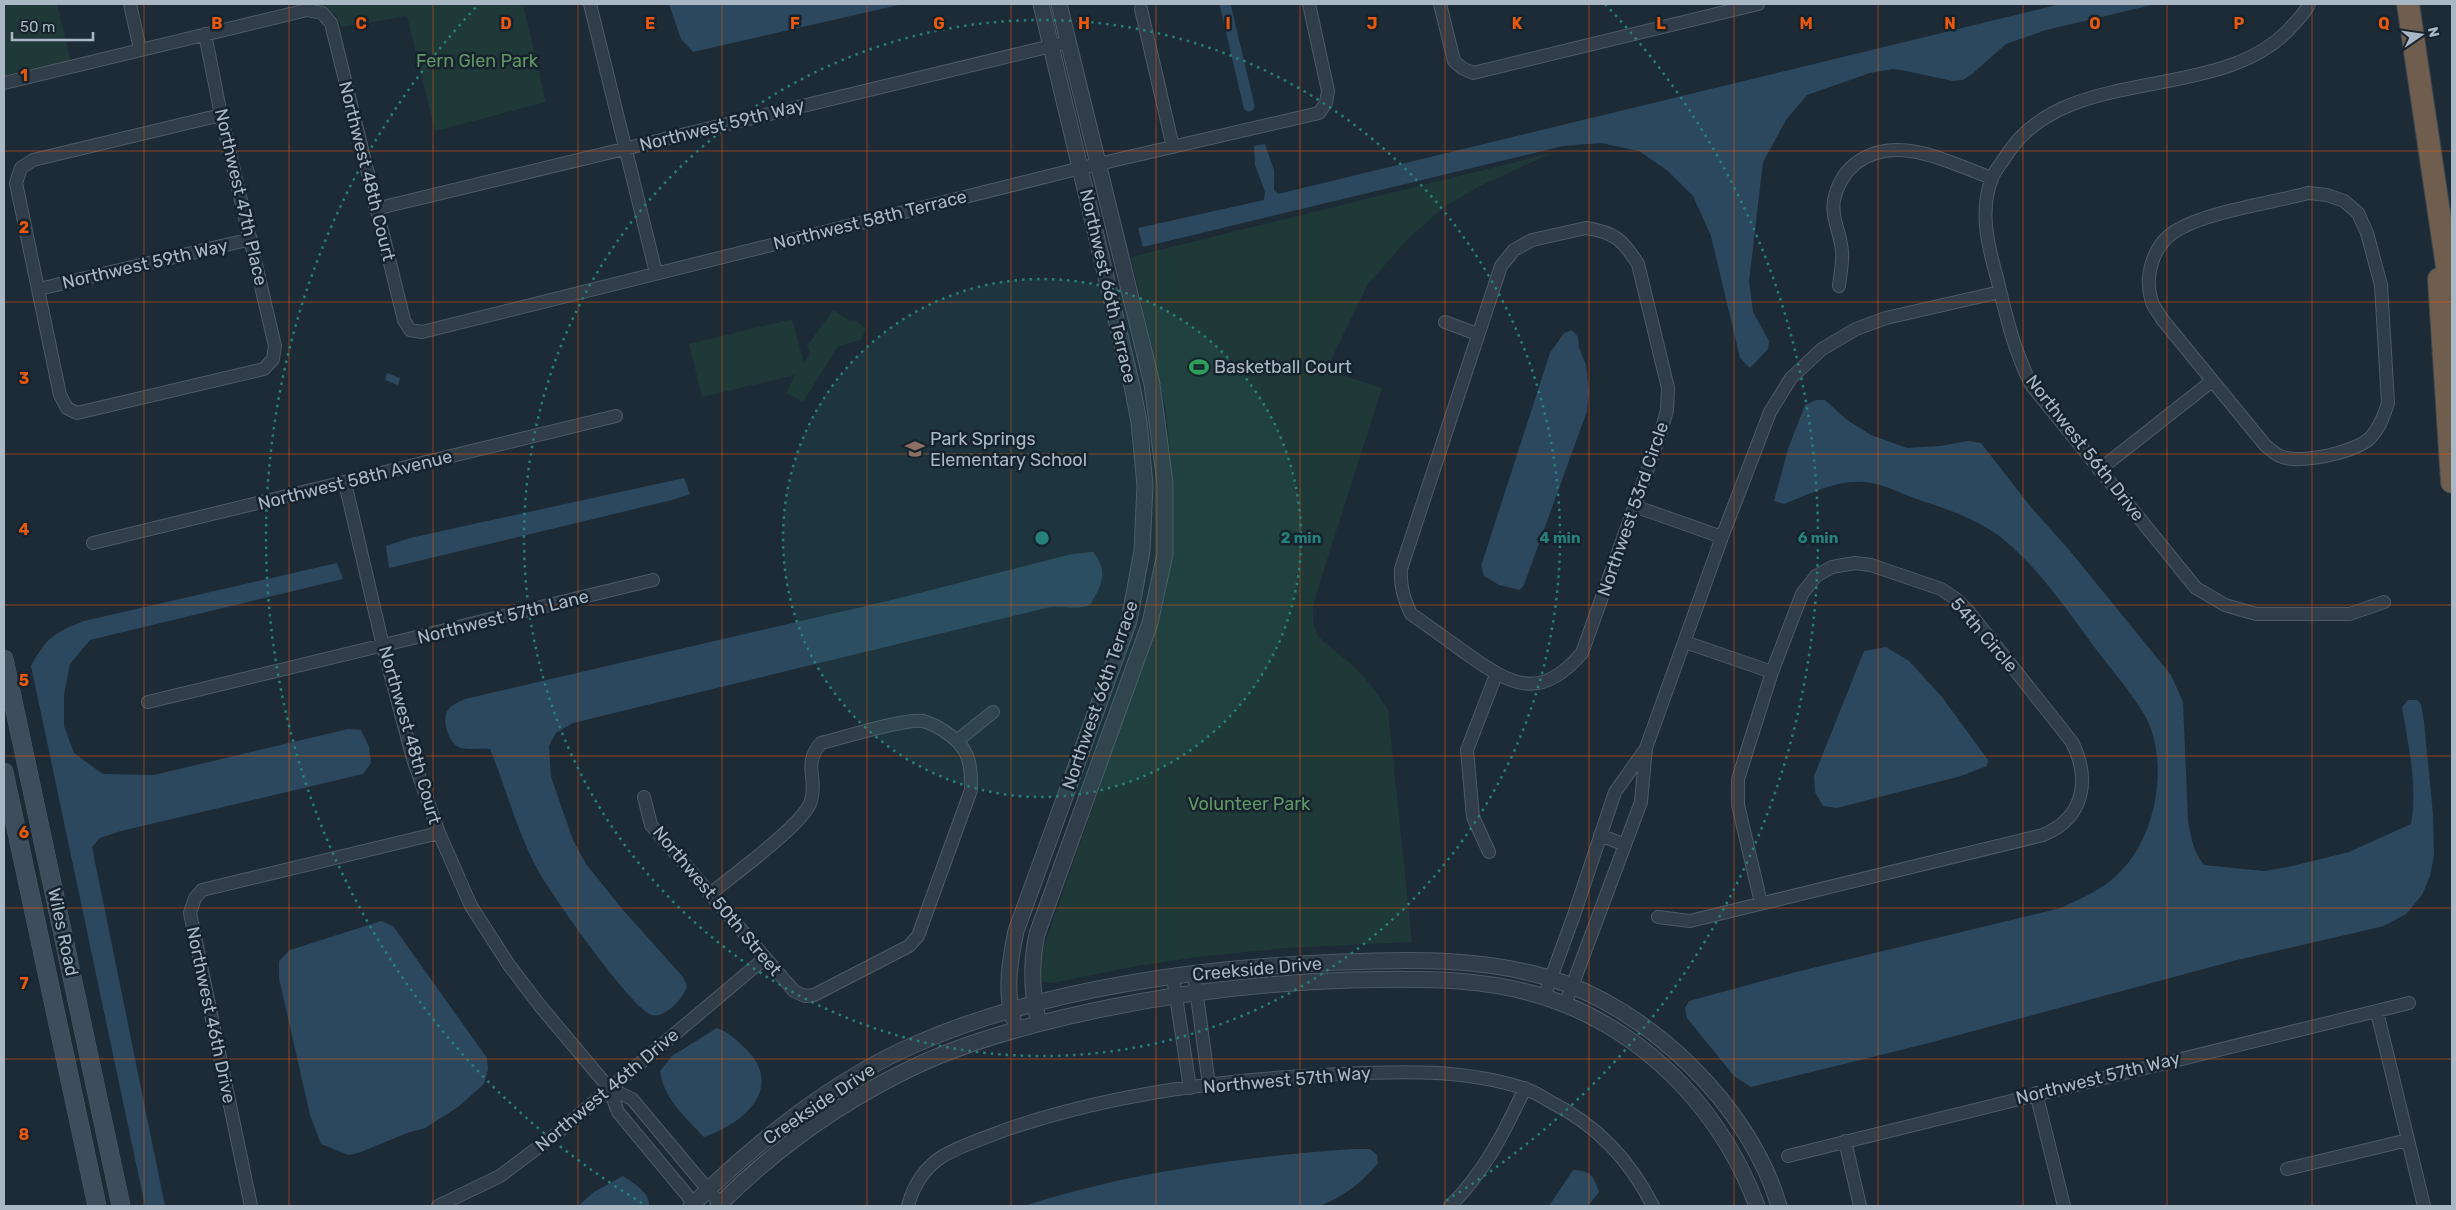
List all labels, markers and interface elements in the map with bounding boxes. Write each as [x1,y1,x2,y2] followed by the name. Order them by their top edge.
[12,10,94,42] scale bar
[2396,10,2446,60] north arrow
[211,14,223,33] text: B
[355,14,367,33] text: C
[500,14,512,33] text: D
[645,14,655,33] text: E
[790,14,800,33] text: F
[933,14,945,33] text: G
[1078,14,1090,33] text: H
[1225,14,1231,33] text: I
[1367,14,1377,33] text: J
[1512,14,1523,33] text: K
[1656,14,1666,33] text: L
[1799,14,1813,33] text: M
[1944,14,1956,33] text: N
[2089,14,2101,33] text: O
[2234,14,2245,33] text: P
[2378,14,2390,33] text: Q
[20,18,55,36] text: 50 m
[2424,25,2443,39] text: N
[416,50,539,72] park label: Fern Glen Park
[20,66,28,85] text: 1
[334,79,400,263] street label: Northwest 48th Court
[637,94,807,156] street label: Northwest 59th Way
[210,106,272,288] street label: Northwest 47th Place
[771,185,969,255] street label: Northwest 58th Terrace
[1075,187,1141,385] street label: Northwest 66th Terrace
[19,218,29,237] text: 2
[60,234,230,294] street label: Northwest 59th Way
[1188,356,1210,378] sports icon: Basketball Court
[1214,356,1352,378] place label: Basketball Court
[19,369,29,388] text: 3
[2021,370,2149,526] street label: Northwest 56th Drive
[1593,419,1673,599] street label: Northwest 53rd Circle
[930,428,1087,471] place label: Park Springs Elementary School
[904,438,926,460] school or university icon: Park Springs Elementary School
[256,445,454,515] street label: Northwest 58th Avenue
[19,520,30,539] text: 4
[1033,529,1051,547] centre of rings
[1281,529,1321,547] text: 2 min
[1539,529,1581,547] text: 4 min
[1798,529,1838,547] text: 6 min
[415,585,591,649] street label: Northwest 57th Lane
[1946,593,2022,677] street label: 54th Circle
[1057,598,1143,792] street label: Northwest 66th Terrace
[374,643,446,827] street label: Northwest 48th Court
[19,671,29,690] text: 5
[1188,793,1311,815] park label: Volunteer Park
[648,822,786,980] street label: Northwest 50th Street
[19,823,29,842] text: 6
[43,886,83,978] street label: Wiles Road
[182,925,240,1105] street label: Northwest 46th Drive
[1191,952,1323,986] street label: Creekside Drive
[19,974,29,993] text: 7
[531,1024,683,1156] street label: Northwest 46th Drive
[2014,1047,2182,1109] street label: Northwest 57th Way
[759,1059,879,1149] street label: Creekside Drive
[1202,1062,1372,1098] street label: Northwest 57th Way
[19,1125,30,1144] text: 8

